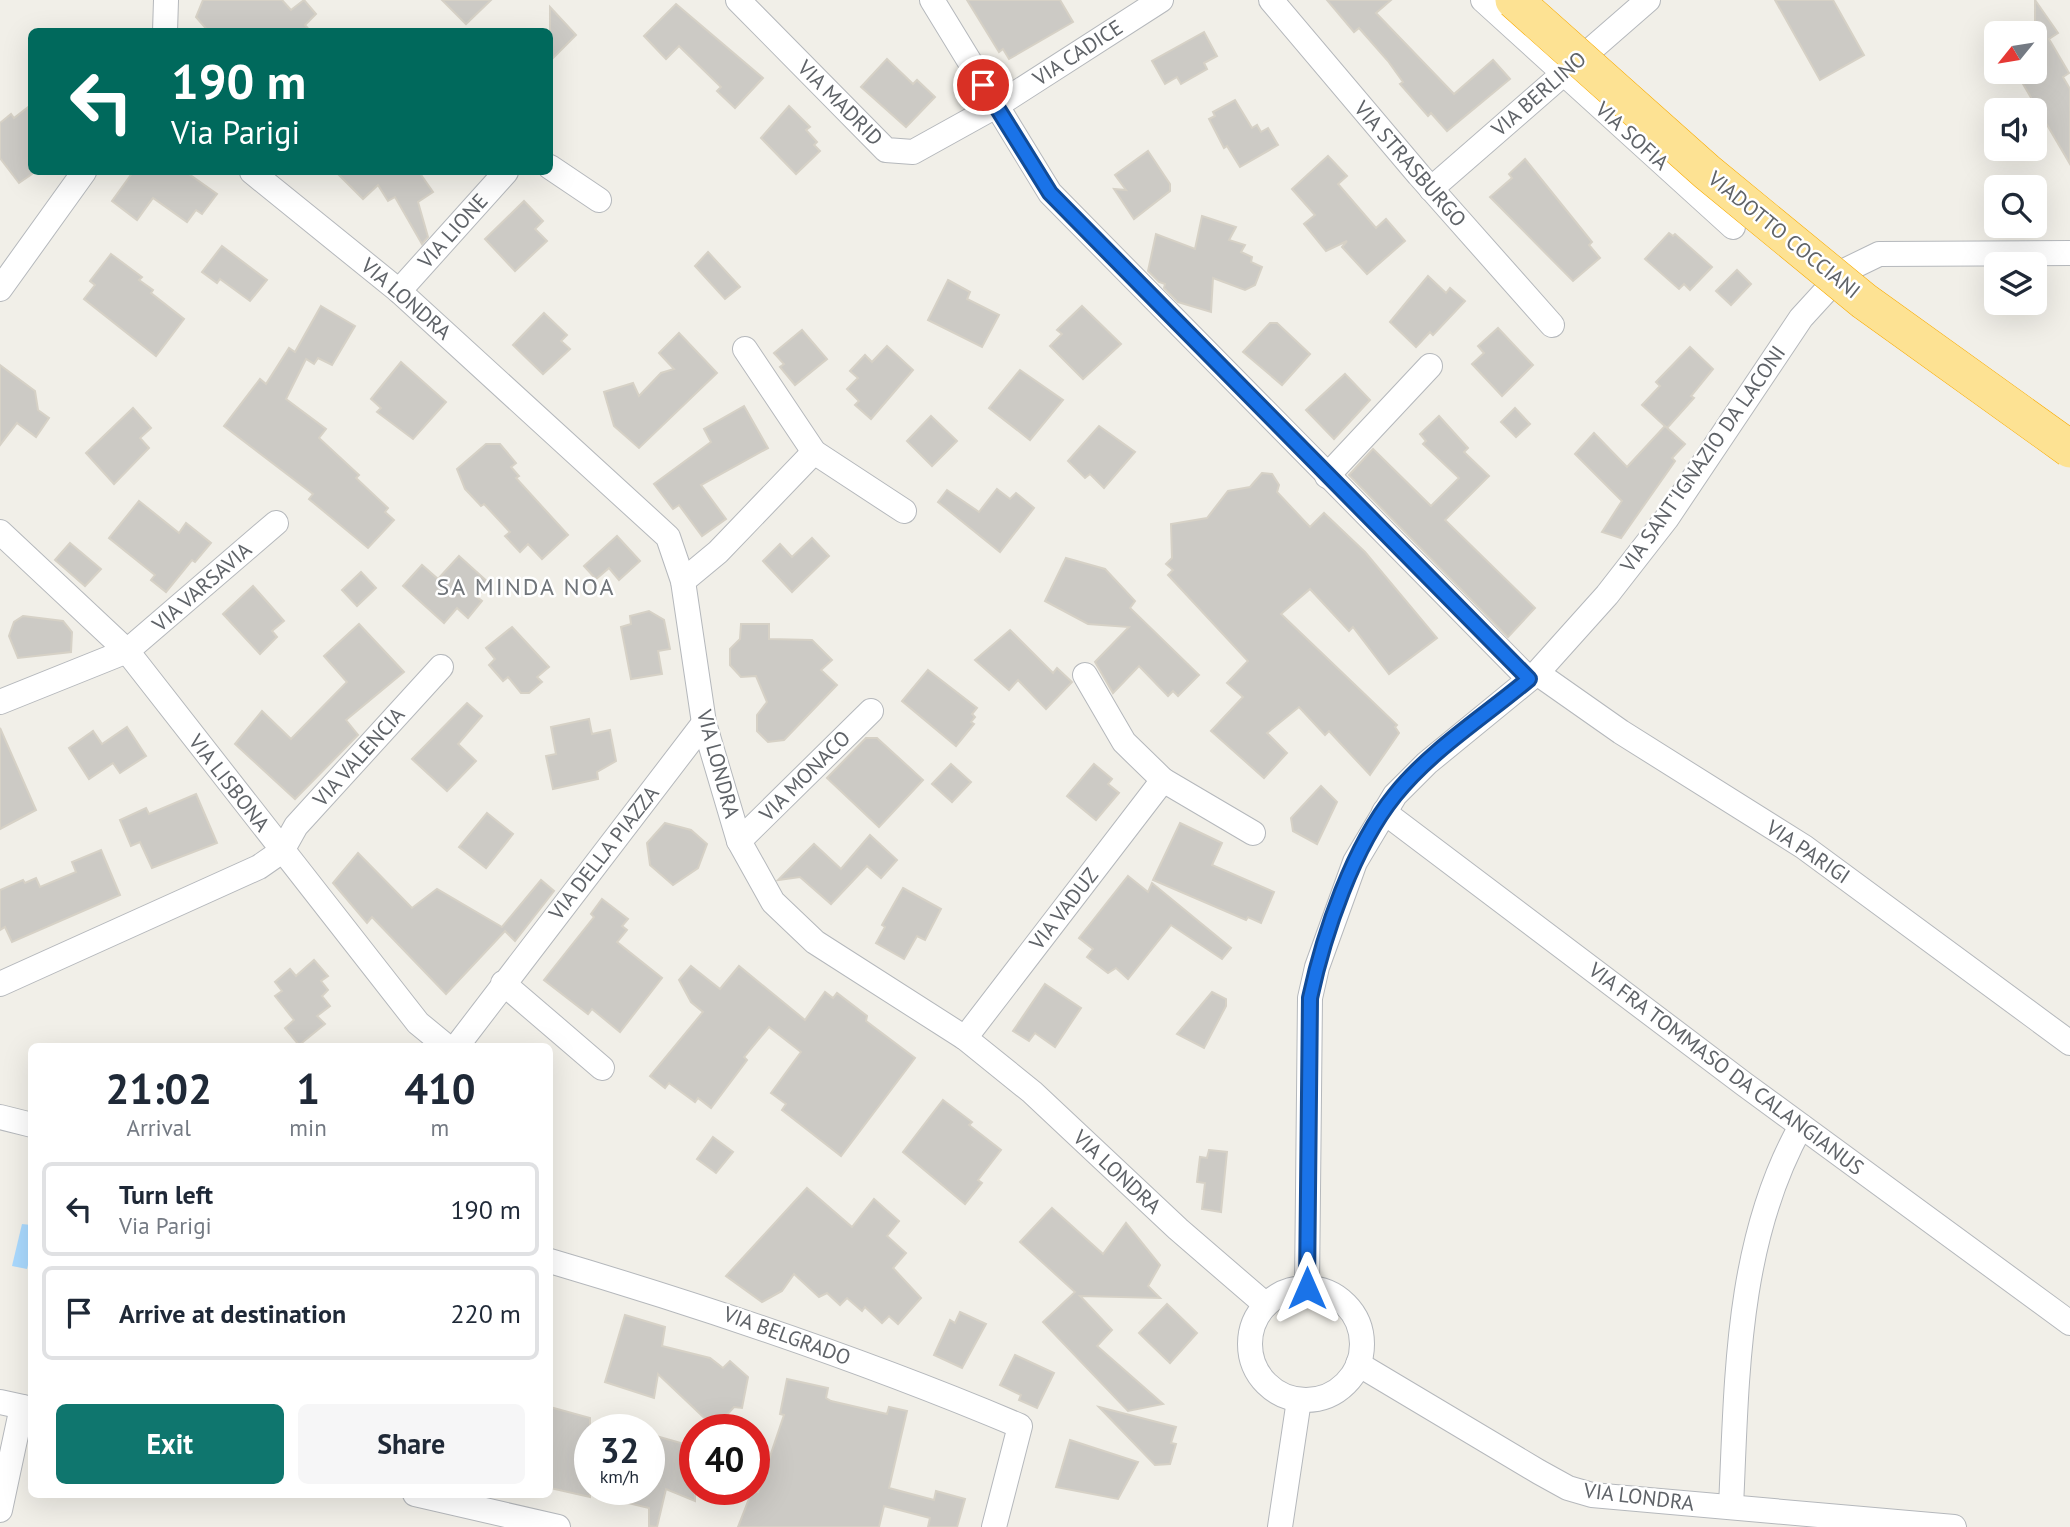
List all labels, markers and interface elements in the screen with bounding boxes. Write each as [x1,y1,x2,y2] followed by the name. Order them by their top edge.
[1027,14,1128,92] street label: VIA CADICE
[1984,21,2048,84] north arrow
[1984,21,2047,315] map controls
[1485,45,1592,143] street label: VIA BERLINO
[171,49,306,113] text: 190 m
[791,53,889,151] street label: VIA MADRID
[953,55,1013,115] pin
[56,56,147,147] icon: left
[964,66,1002,104] icon: arrive
[1348,94,1472,232] street label: VIA STRASBURGO
[1589,95,1675,176] street label: VIA SOFIA
[1984,98,2047,161] button: sound
[171,111,300,153] text: Via Parigi
[1702,164,1866,304] street label: VIADOTTO COCCIANI
[1984,175,2047,238] button: search
[411,188,493,275] street label: VIA LIONE
[355,251,458,346] street label: VIA LONDRA
[1984,252,2047,315] button: layers
[1613,340,1791,578] street label: VIA SANT'IGNAZIO DA LACONI
[146,536,257,638] street label: VIA VARSAVIA
[437,571,615,602] district label: SA MINDA NOA
[306,701,411,813] street label: VIA VALENCIA
[691,706,746,822] street label: VIA LONDRA
[753,724,856,828] street label: VIA MONACO
[182,728,276,837] street label: VIA LISBONA
[542,780,665,926] street label: VIA DELLA PIAZZA
[1760,813,1855,889] street label: VIA PARIGI
[1023,862,1104,956] street label: VIA VADUZ
[1583,956,1869,1181] street label: VIA FRA TOMMASO DA CALANGIANUS
[105,1061,212,1116] text: 21:02
[296,1061,320,1116] text: 1
[404,1061,476,1116] text: 410
[126,1113,191,1142] text: Arrival
[289,1113,327,1142] text: min
[431,1113,449,1142] text: m
[1067,1123,1168,1220] street label: VIA LONDRA
[119,1178,213,1211] text: Turn left
[60,1190,98,1228] icon: left
[450,1193,521,1226] text: 190 m
[119,1211,212,1240] text: Via Parigi
[1270,1251,1344,1325] position arrow
[60,1294,98,1332] icon: arrive
[119,1297,346,1330] text: Arrive at destination
[450,1297,521,1330] text: 220 m
[719,1300,854,1371] street label: VIA BELGRADO
[56,1404,284,1484] button: Exit
[298,1404,525,1484] button: Share
[679,1414,770,1505] speed limit sign: 40
[600,1427,639,1473] text: 32
[600,1465,639,1488] text: km/h
[1581,1476,1696,1517] street label: VIA LONDRA

